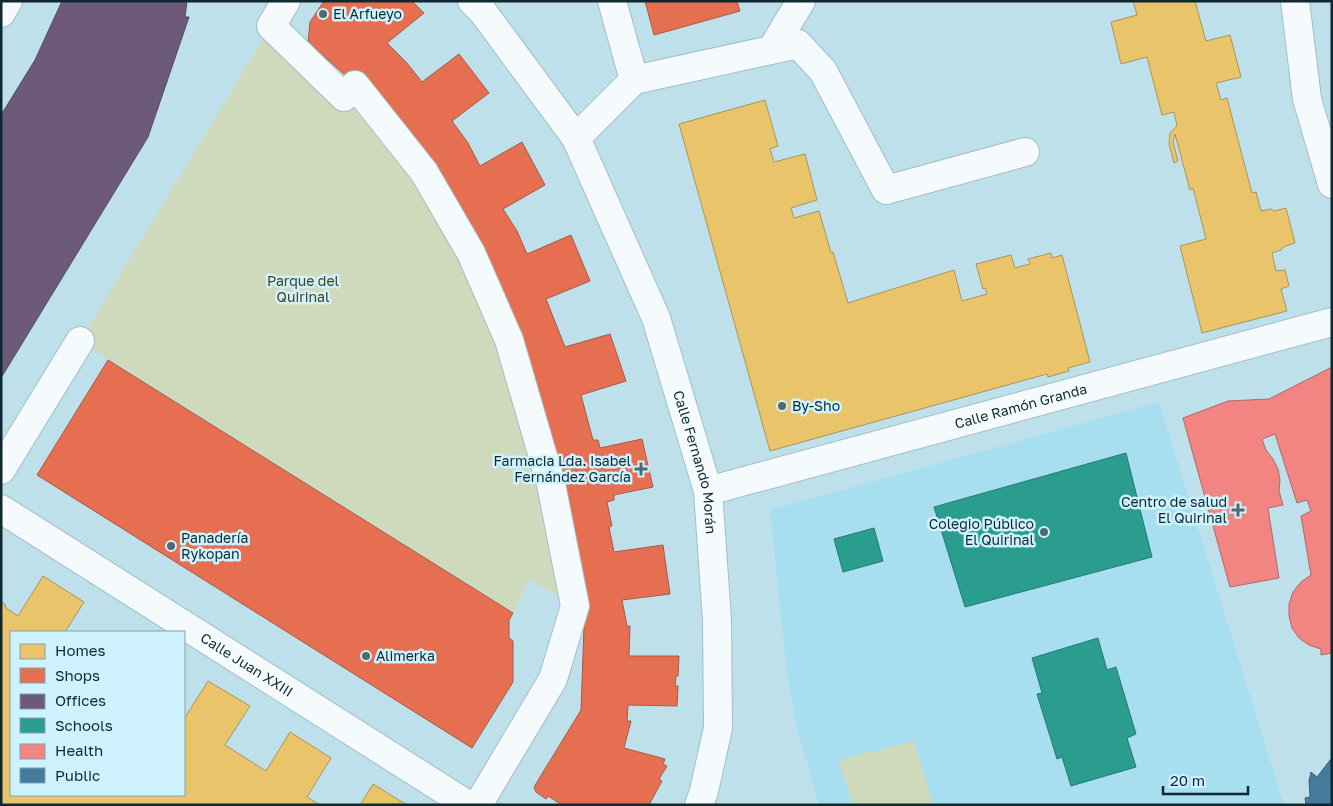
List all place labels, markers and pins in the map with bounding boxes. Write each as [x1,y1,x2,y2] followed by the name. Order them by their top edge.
[333,5,402,22] place label: El Arfueyo
[317,8,329,20] marker: El Arfueyo
[792,397,840,414] place label: By-Sho
[776,400,788,412] marker: By-Sho
[493,452,631,485] place label: Farmacia Lda. Isabel Fernández García
[635,463,647,475] marker: Farmacia Lda. Isabel Fernández García
[1121,493,1227,526] place label: Centro de salud El Quirinal
[1231,503,1245,517] marker: Centro de salud El Quirinal
[929,515,1034,548] place label: Colegio Público El Quirinal
[1038,526,1050,538] marker: Colegio Público El Quirinal
[181,529,248,562] place label: Panadería Rykopan
[165,540,177,552] marker: Panadería Rykopan
[376,647,435,664] place label: Alimerka
[360,650,372,662] marker: Alimerka

